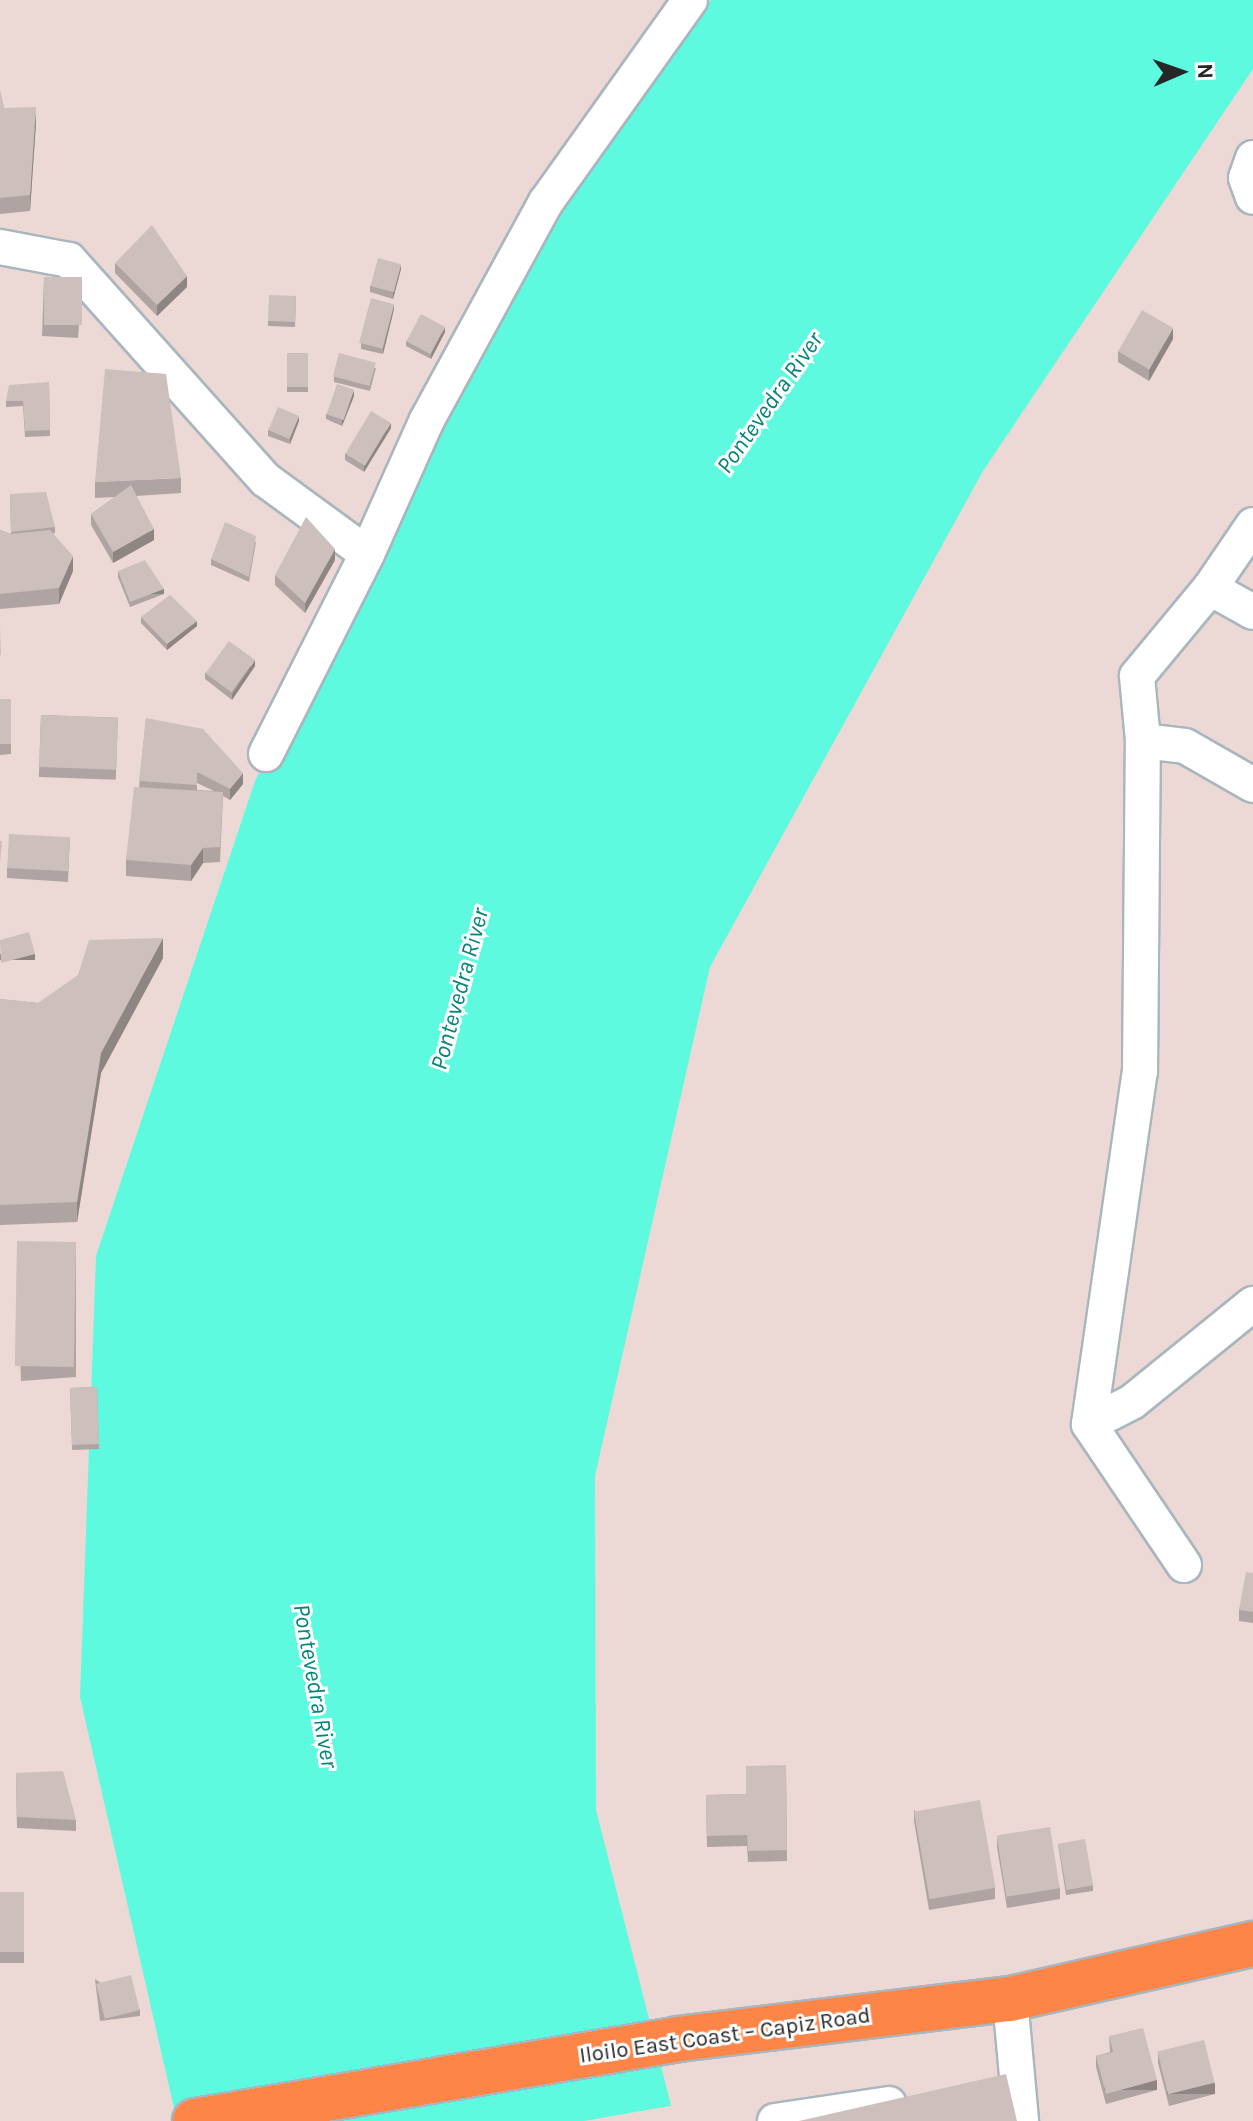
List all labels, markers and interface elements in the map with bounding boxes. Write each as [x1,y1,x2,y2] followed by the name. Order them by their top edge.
[1141,32,1221,112] north arrow
[1192,63,1218,80] text: N
[711,327,829,479] water label: Pontevedra River
[425,905,495,1073] water label: Pontevedra River
[286,1602,344,1770] water label: Pontevedra River
[578,2003,872,2069] street label: Iloilo East Coast – Capiz Road

